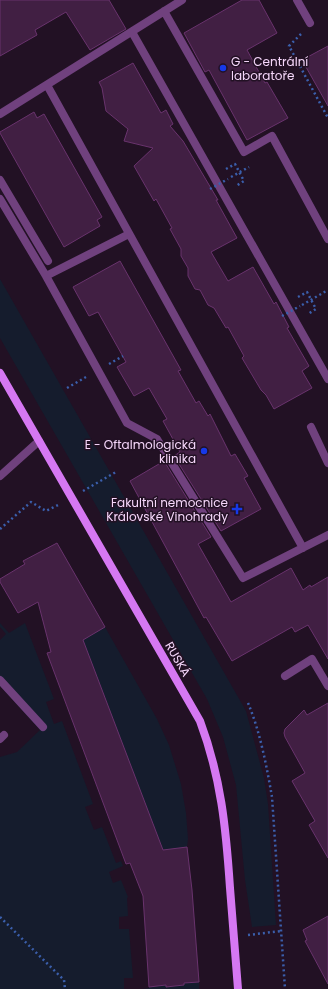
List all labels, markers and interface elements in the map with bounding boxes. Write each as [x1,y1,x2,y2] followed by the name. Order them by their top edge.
[231,53,308,84] place label: G - Centrální laboratoře
[218,63,228,73] marker: G - Centrální laboratoře
[85,436,196,467] place label: E - Oftalmologická klinika
[199,446,209,456] marker: E - Oftalmologická klinika
[106,494,228,525] place label: Fakultní nemocnice Královské Vinohrady
[231,503,243,515] marker: Fakultní nemocnice Královské Vinohrady
[161,638,195,680] street label: RUSKÁ

